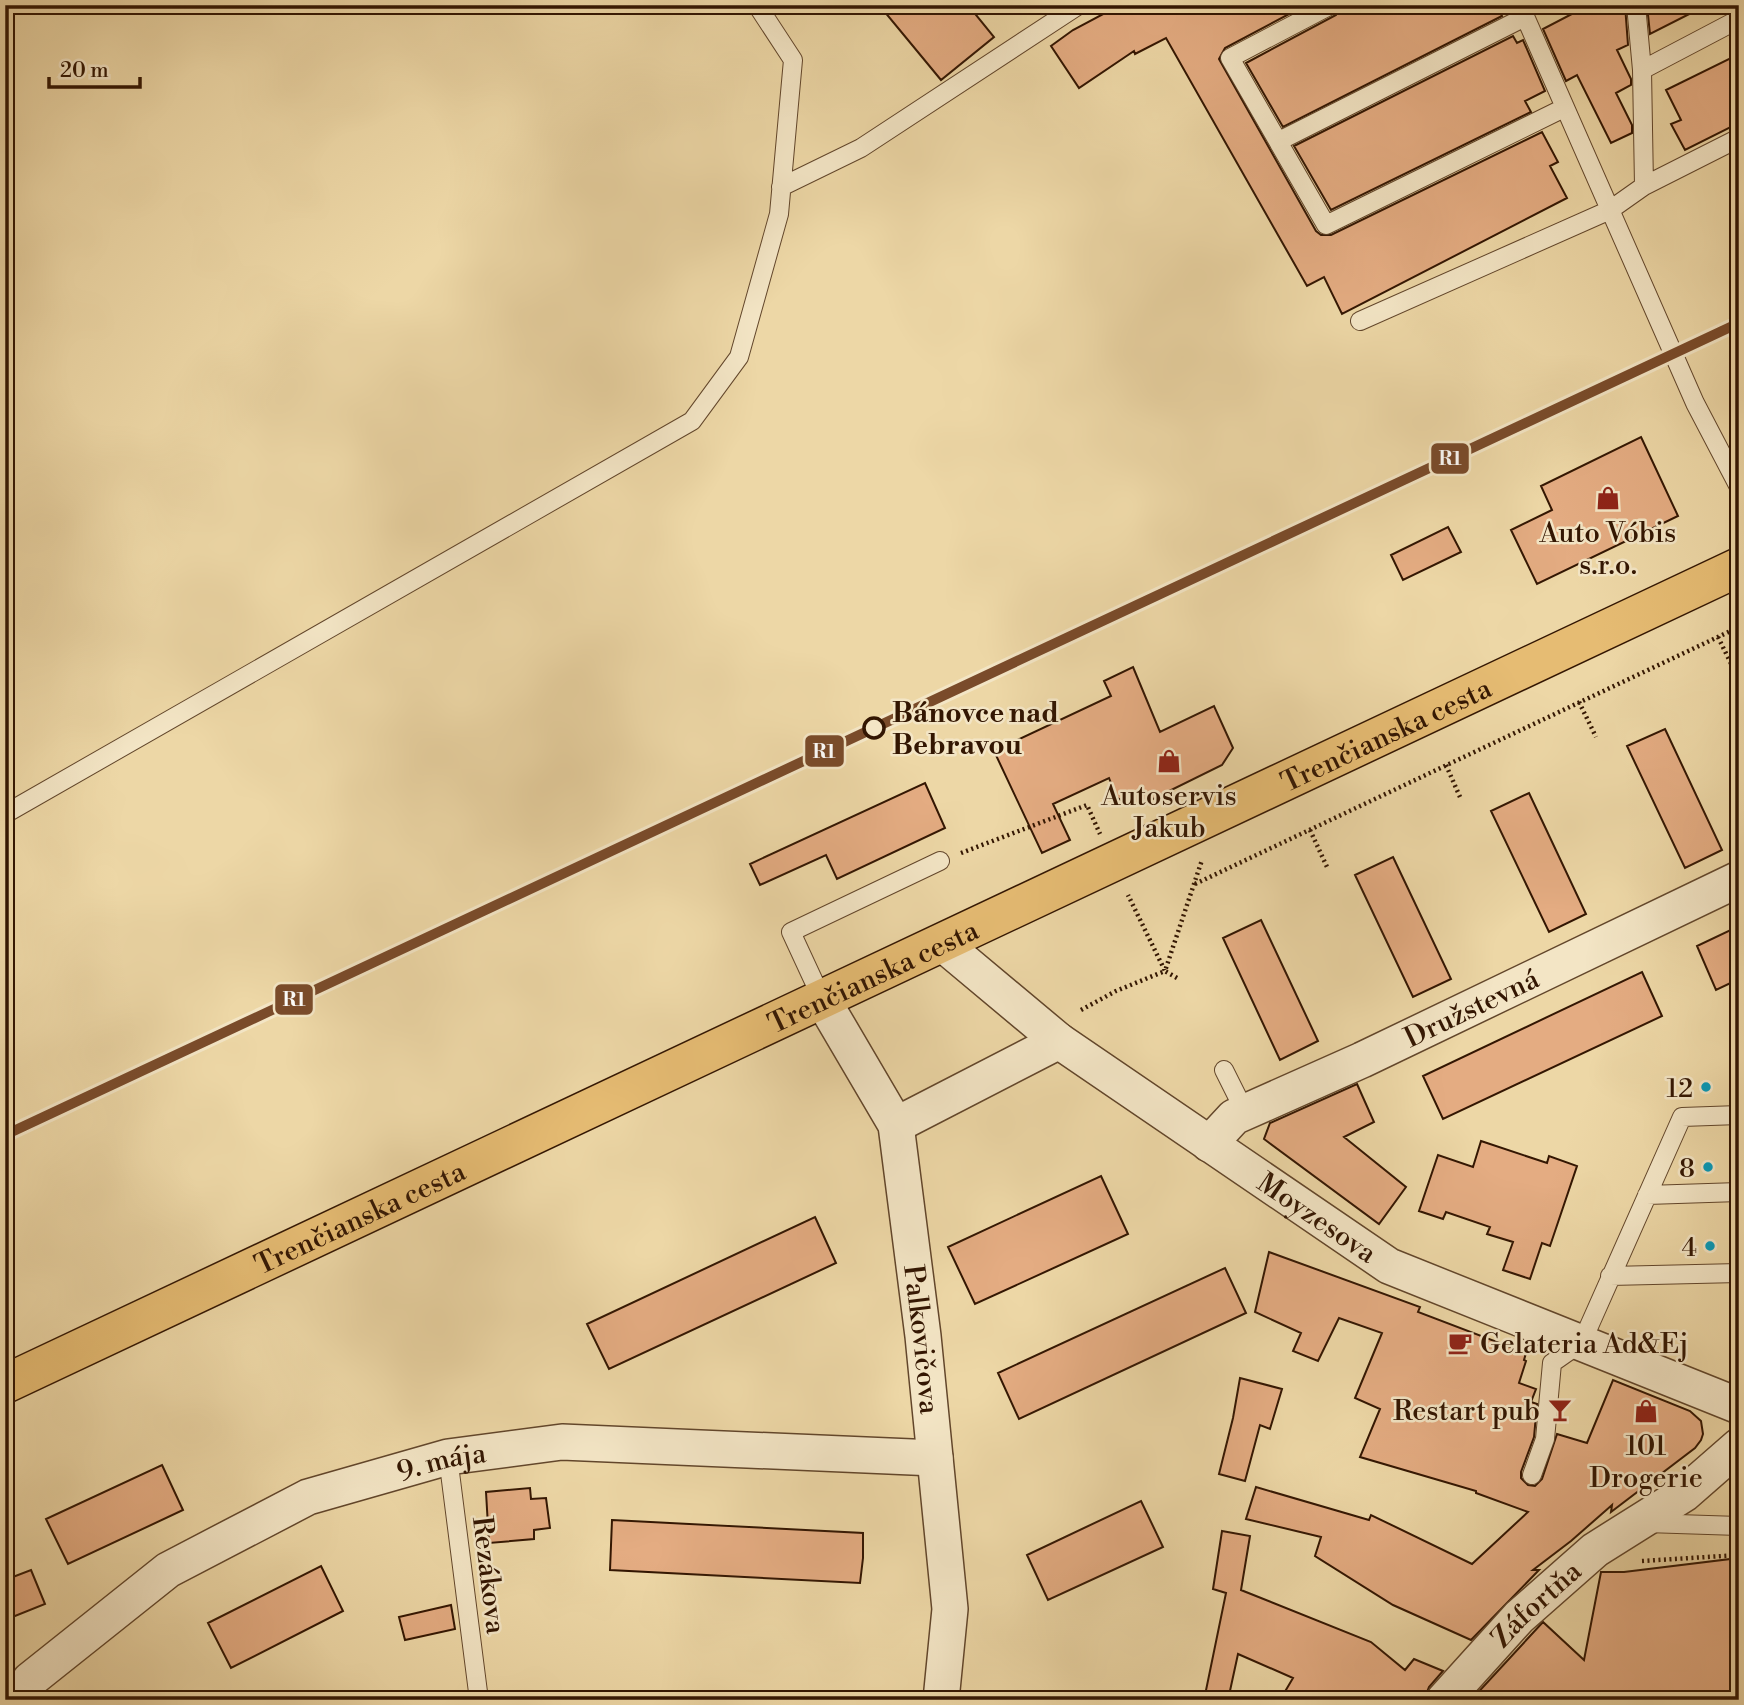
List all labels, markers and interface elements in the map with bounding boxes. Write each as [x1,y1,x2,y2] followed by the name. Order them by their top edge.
[49,46,140,90] scale bar
[60,58,109,84] text: 20 m
[1430,442,1470,475] line badge: R1
[1438,447,1462,471] text: R1
[1594,484,1622,512] shop icon: Auto Vóbis s.r.o.
[1539,516,1676,583] place label: Auto Vóbis s.r.o.
[1276,671,1498,801] street label: Trenčianska cesta
[892,696,1059,763] place label: Bánovce nad Bebravou
[863,717,885,739] marker: Bánovce nad Bebravou
[804,734,845,768] line badge: R1
[812,740,836,764] text: R1
[1155,747,1183,775] shop icon: Autoservis Jakub
[1100,779,1237,846] place label: Autoservis Jakub
[763,913,985,1042] street label: Trenčianska cesta
[1399,961,1546,1056] street label: Družstevná
[274,983,314,1016] line badge: R1
[282,988,306,1012] text: R1
[1666,1073,1693,1105] place label: 12
[1699,1080,1713,1094] marker: 12
[1679,1153,1695,1185] place label: 8
[250,1154,472,1283] street label: Trenčianska cesta
[1701,1160,1715,1174] marker: 8
[1250,1166,1384,1272] street label: Moyzesova
[1682,1232,1697,1264] place label: 4
[1703,1239,1717,1253] marker: 4
[895,1263,947,1417] street label: Palkovičova
[1480,1327,1689,1362] place label: Gelateria Ad&Ej
[1446,1329,1474,1357] cafe icon: Gelateria Ad&Ej
[1393,1394,1540,1429] place label: Restart pub
[1546,1396,1574,1424] bar icon: Restart pub
[1632,1397,1660,1425] shop icon: 101 Drogerie
[1589,1429,1703,1496] place label: 101 Drogerie
[393,1436,489,1490] street label: 9. mája
[464,1514,513,1637] street label: Rezákova
[1484,1554,1590,1655] street label: Záfortňa

